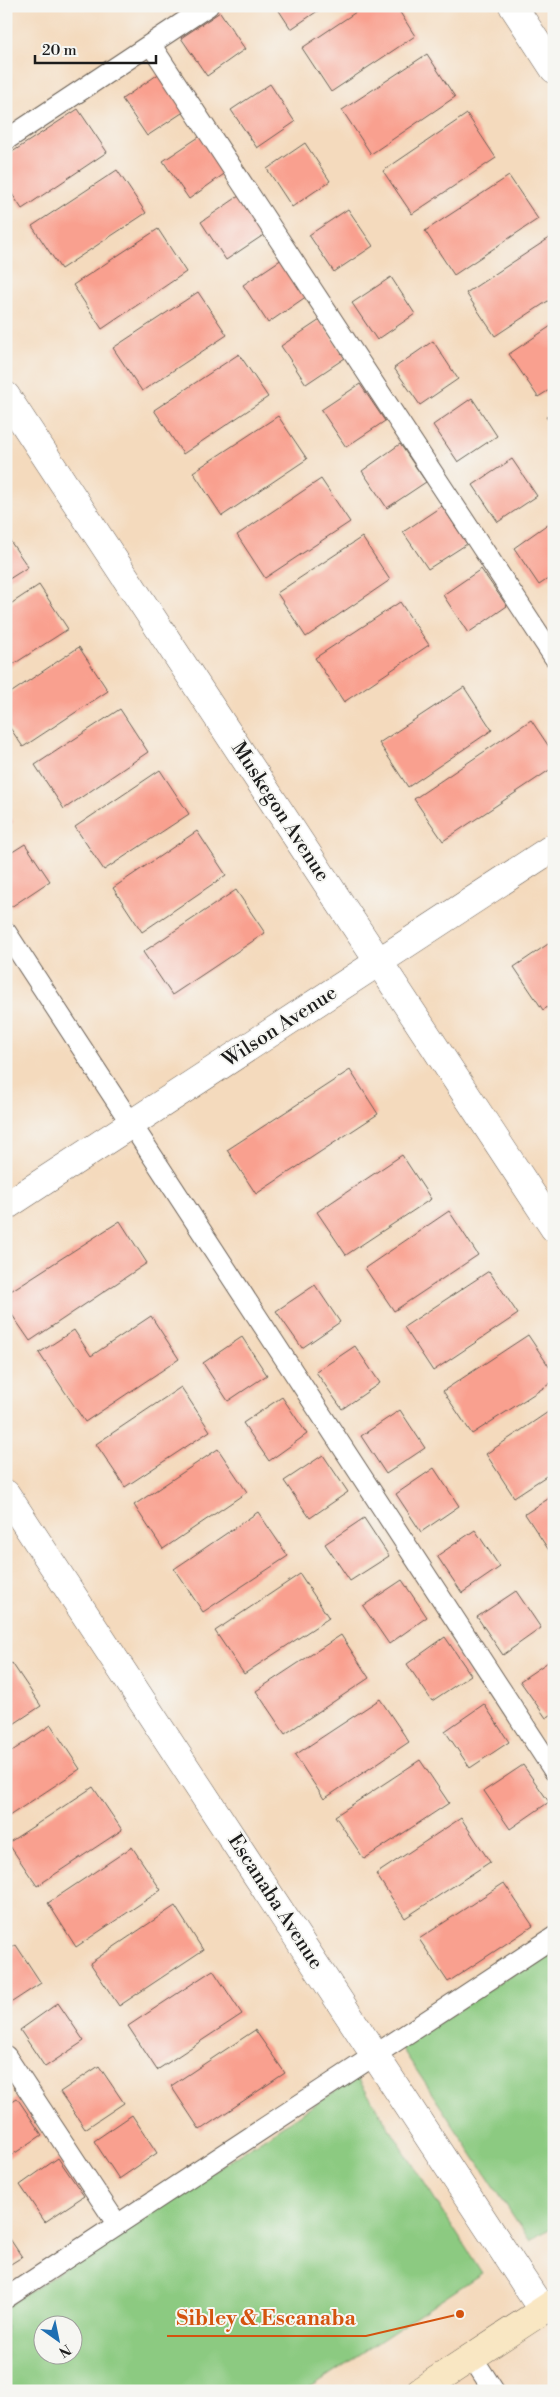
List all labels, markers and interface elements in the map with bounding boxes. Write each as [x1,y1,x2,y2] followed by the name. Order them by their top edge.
[35,32,156,64] scale bar
[42,41,77,60] text: 20 m
[225,737,335,887] street label: Muskegon Avenue
[217,981,342,1074] street label: Wilson Avenue
[222,1830,328,1974] street label: Escanaba Avenue
[167,2300,366,2336] callout: Sibley & Escanaba
[176,2306,356,2332] text: Sibley & Escanaba
[32,2314,82,2364] north arrow
[55,2339,74,2361] text: N

